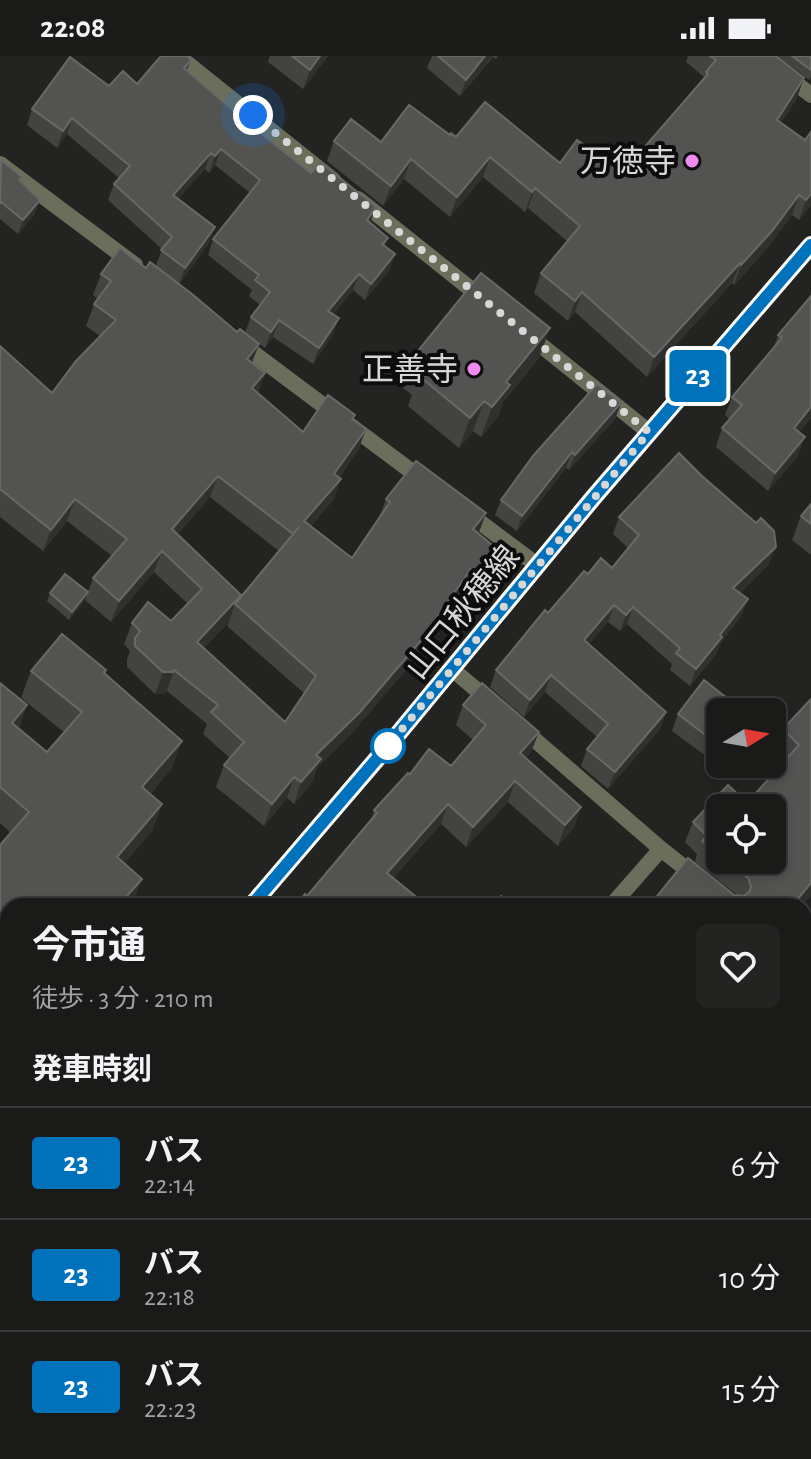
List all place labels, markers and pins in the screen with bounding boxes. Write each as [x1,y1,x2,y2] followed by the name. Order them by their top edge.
[580,145,676,178] place label: 万徳寺
[683,152,701,170] marker: 万徳寺
[362,353,458,386] place label: 正善寺
[465,360,483,378] marker: 正善寺
[371,729,405,763] unlabelled marker

